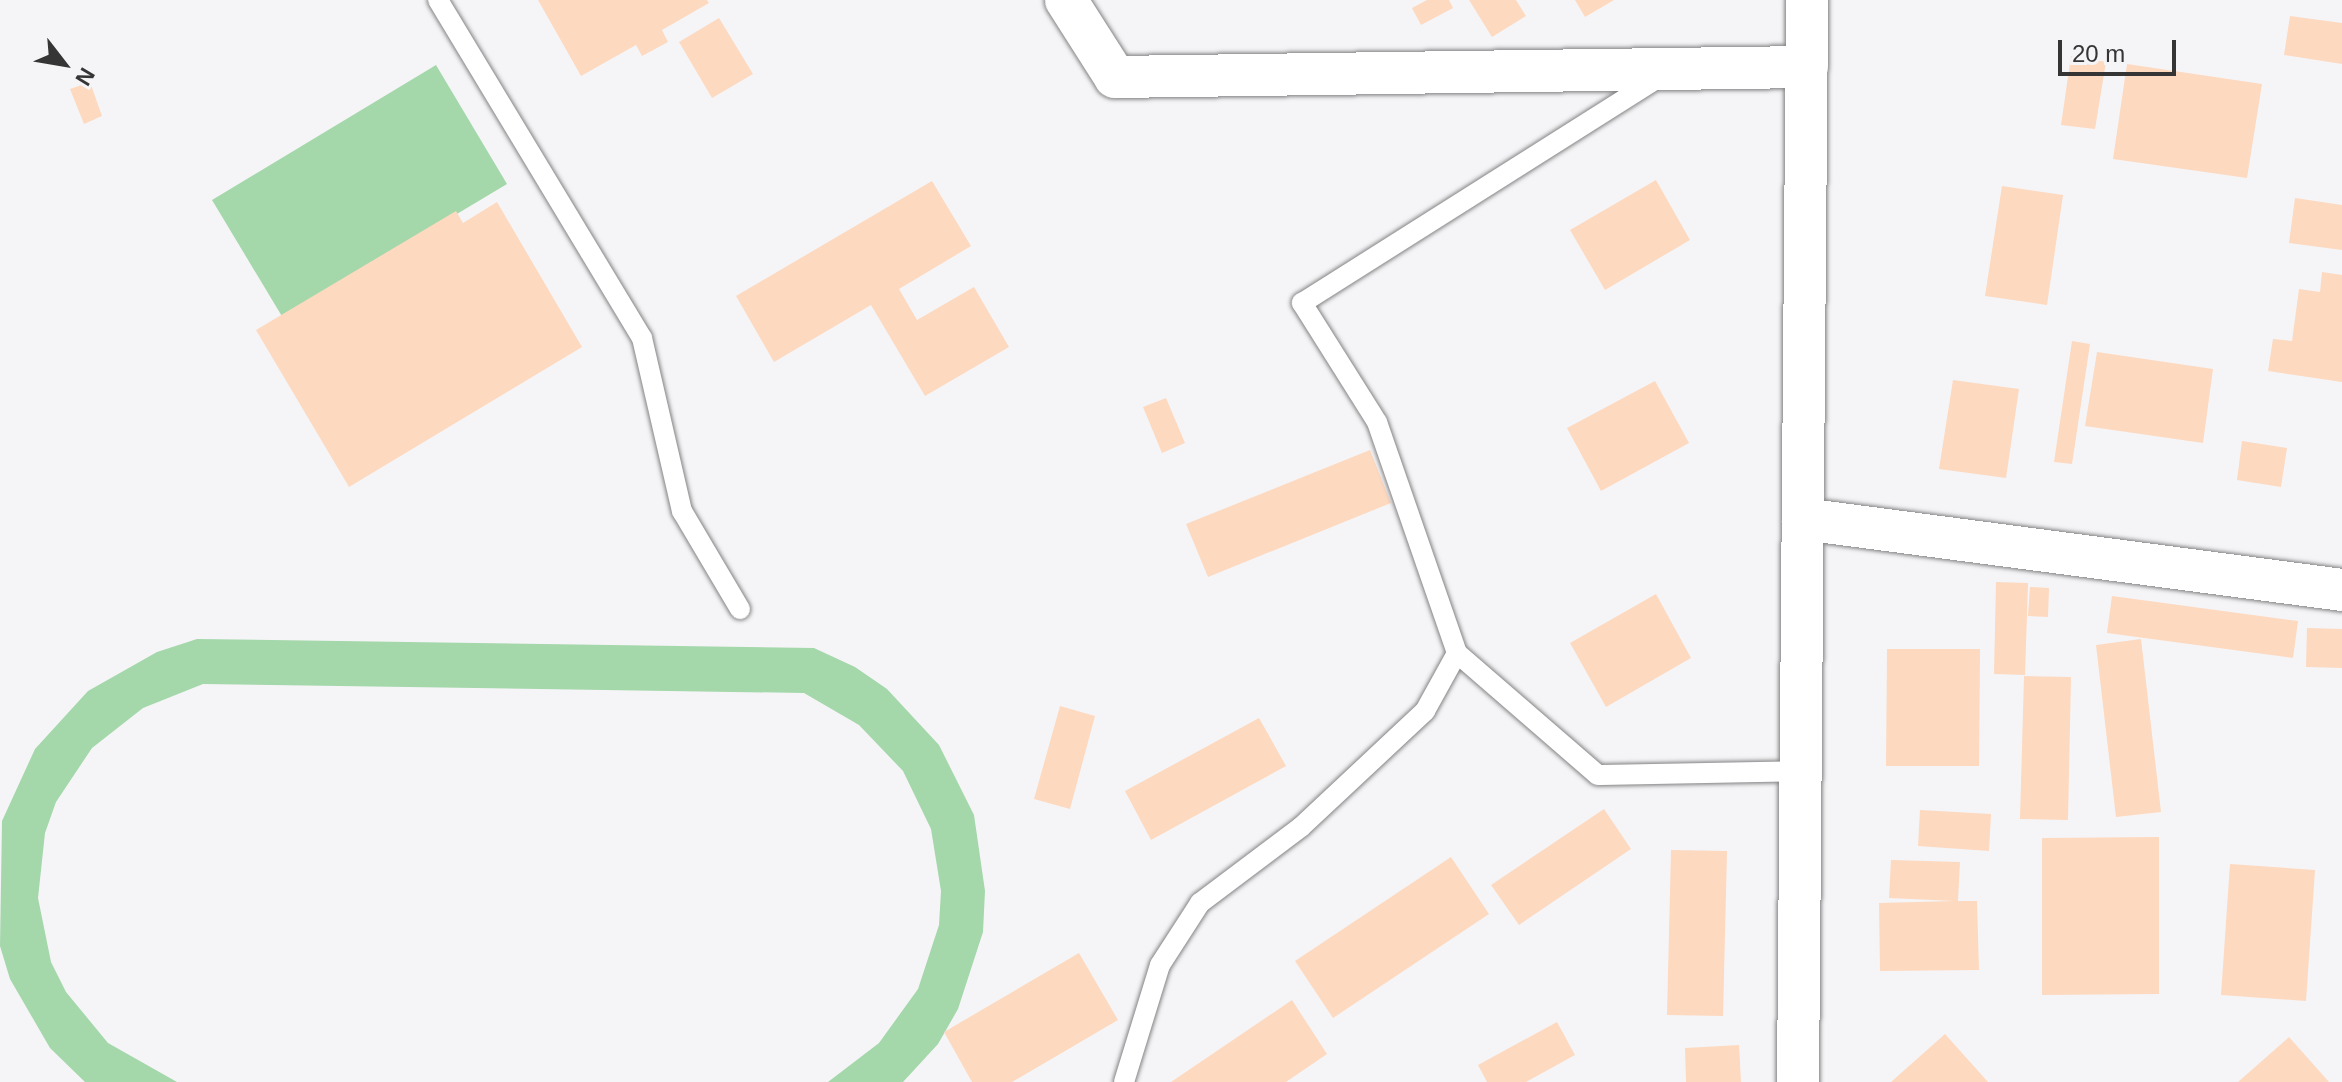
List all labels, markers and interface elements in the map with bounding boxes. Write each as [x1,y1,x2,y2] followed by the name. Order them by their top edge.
[24,24,104,104] north arrow
[2062,24,2180,74] scale bar
[2072,40,2125,67] text: 20 m
[70,63,100,90] text: N

